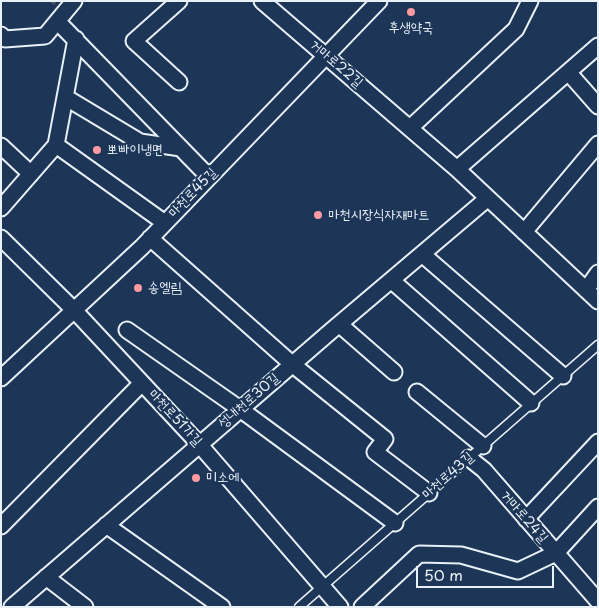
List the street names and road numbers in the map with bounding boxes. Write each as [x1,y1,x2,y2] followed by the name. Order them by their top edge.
[306,36,366,92] street label: 거마로22길
[165,165,221,221] street label: 마천로45길
[215,370,283,432] street label: 성내천로30길
[145,386,205,450] street label: 마천로51가길
[419,449,477,503] street label: 마천로43길
[497,487,551,547] street label: 거마로24길

